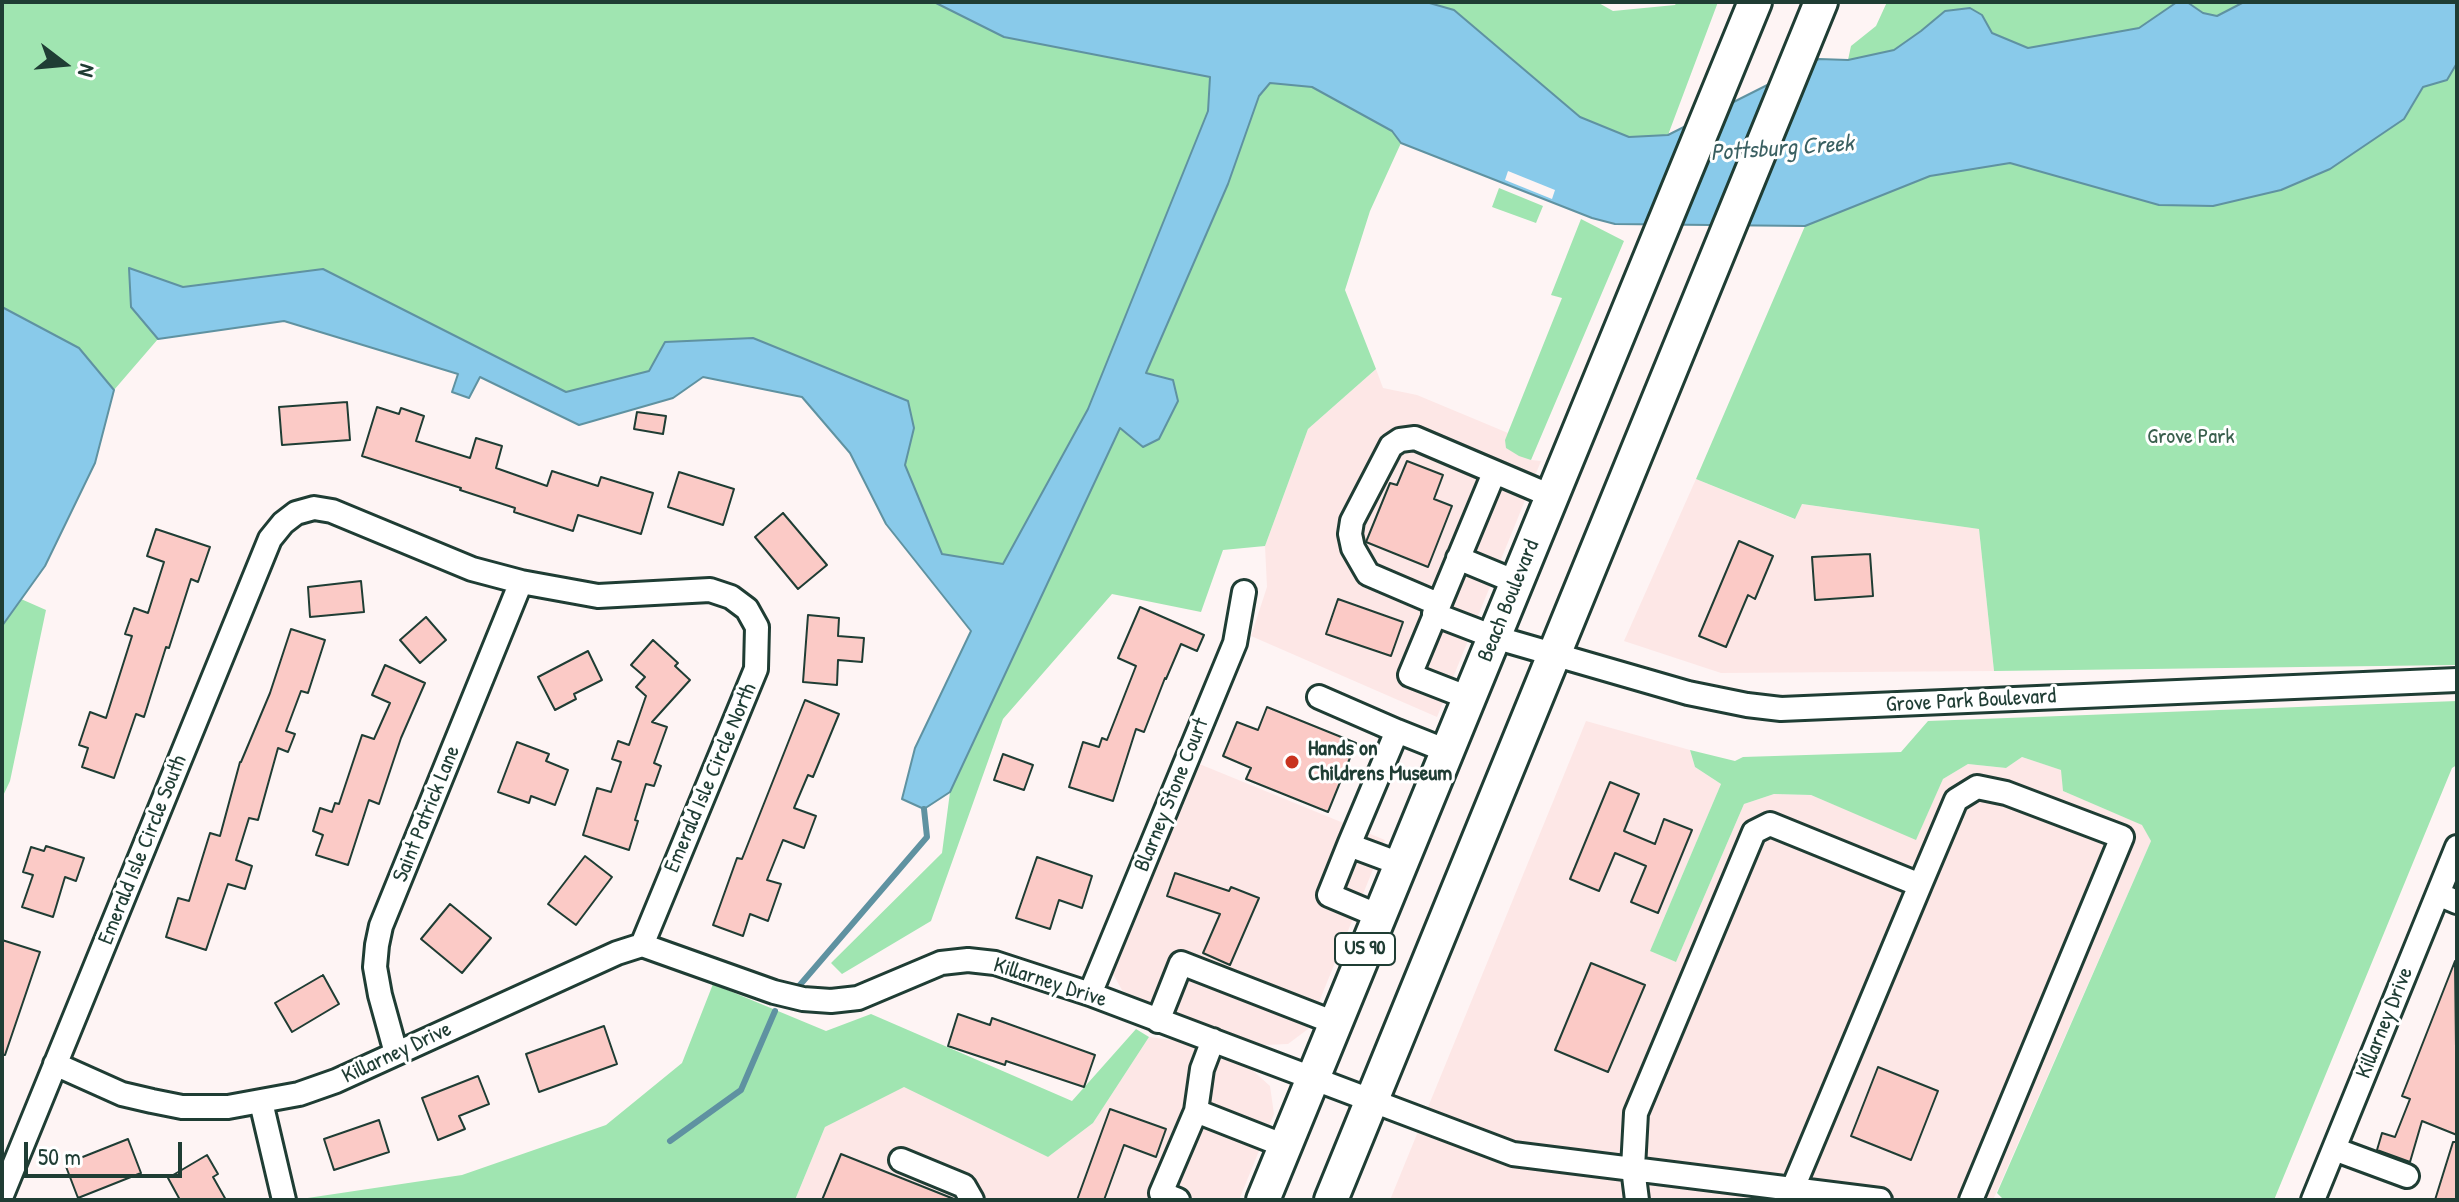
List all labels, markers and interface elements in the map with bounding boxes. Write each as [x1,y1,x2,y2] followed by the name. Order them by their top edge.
[24,24,104,104] north arrow
[71,61,103,80] text: N
[1709,130,1855,168] water label: Pottsburg Creek
[2147,424,2235,450] park label: Grove Park
[1473,536,1545,666] street label: Beach Boulevard
[659,679,763,877] street label: Emerald Isle Circle North
[1885,683,2057,719] street label: Grove Park Boulevard
[1129,714,1215,876] street label: Blarney Stone Court
[1308,736,1452,788] place label: Hands on Childrens Museum
[388,742,466,886] street label: Saint Patrick Lane
[93,752,193,948] street label: Emerald Isle Circle South
[1283,753,1301,771] marker: Hands on Childrens Museum
[1335,933,1395,965] road number: US 90
[990,952,1110,1014] street label: Killarney Drive
[2351,964,2419,1082] street label: Killarney Drive
[338,1016,456,1090] street label: Killarney Drive
[28,1126,186,1176] scale bar
[38,1140,81,1172] text: 50 m

